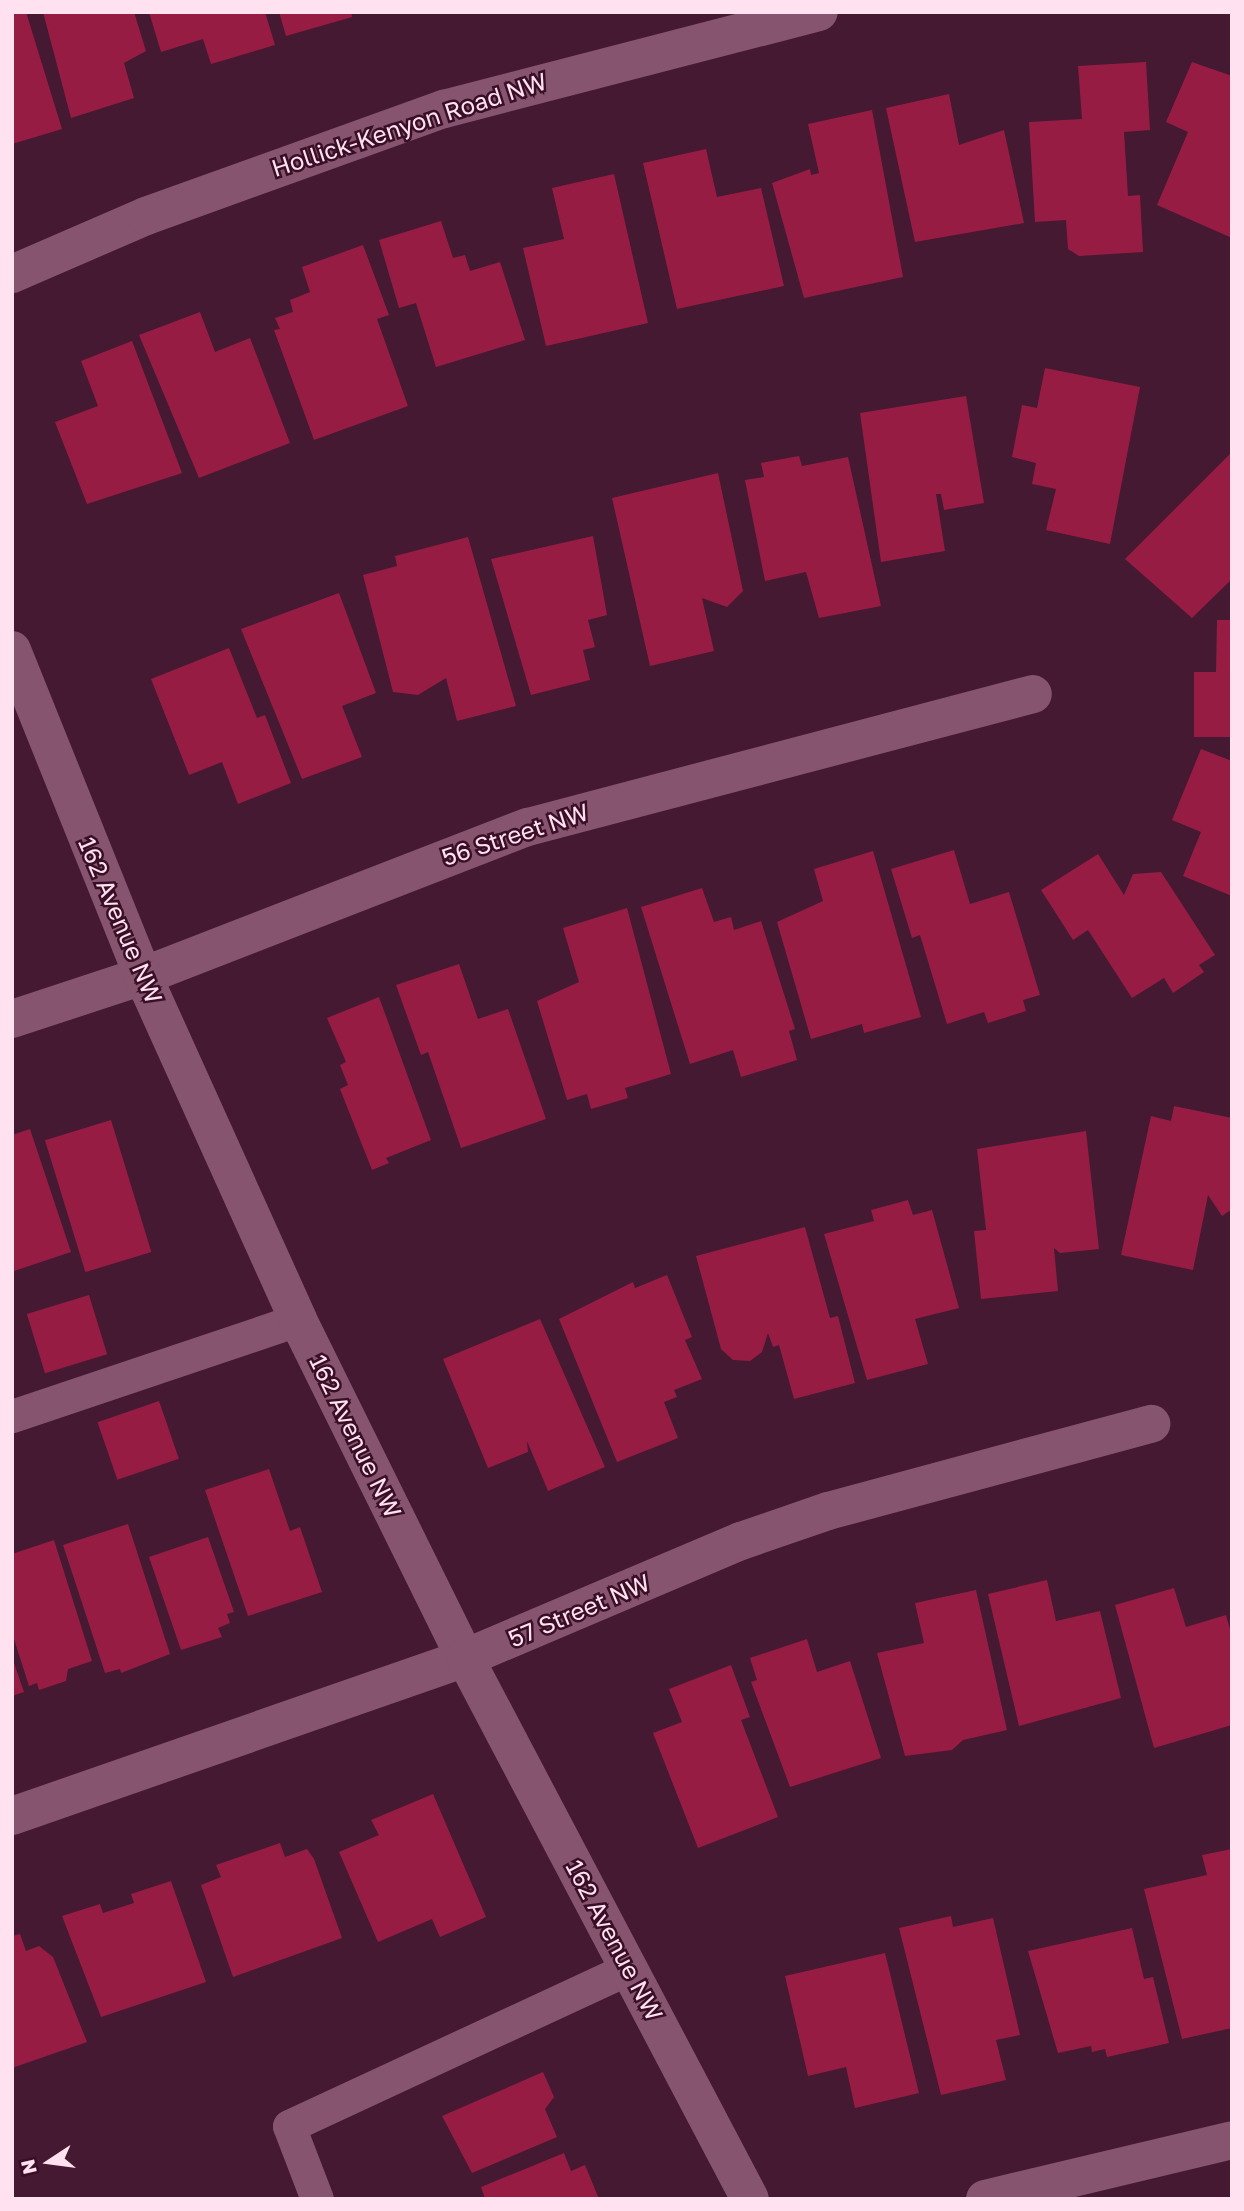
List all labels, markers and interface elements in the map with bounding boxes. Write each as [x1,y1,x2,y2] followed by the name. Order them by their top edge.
[268,66,550,182] street label: Hollick-Kenyon Road NW
[438,797,592,871] street label: 56 Street NW
[73,832,169,1008] street label: 162 Avenue NW
[304,1350,408,1522] street label: 162 Avenue NW
[504,1567,654,1653] street label: 57 Street NW
[560,1855,670,2025] street label: 162 Avenue NW
[14,2127,84,2197] north arrow
[15,2157,41,2176] text: N

